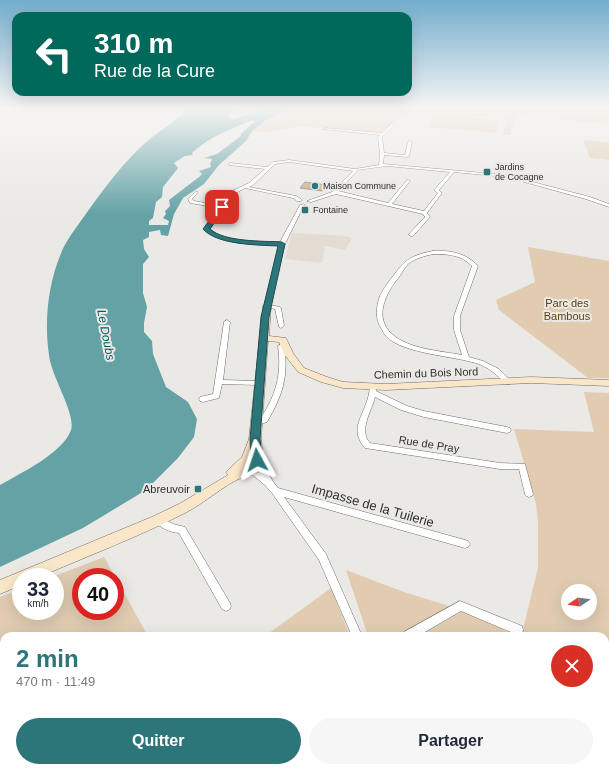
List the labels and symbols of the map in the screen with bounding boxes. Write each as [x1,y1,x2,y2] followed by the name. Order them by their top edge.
[495,162,544,182] place label: Jardins de Cocagne
[482,167,492,177] marker: Jardins de Cocagne
[310,181,320,191] marker: Maison Commune
[323,181,396,191] place label: Maison Commune
[205,190,239,224] pin
[300,205,310,215] marker: Fontaine
[313,205,348,215] place label: Fontaine
[544,297,591,322] park label: Parc des Bambous
[94,308,118,362] water label: Le Doubs
[374,365,478,381] street label: Chemin du Bois Nord
[398,433,461,455] street label: Rue de Pray
[236,439,278,481] position arrow
[310,481,436,530] street label: Impasse de la Tuilerie
[143,483,190,495] place label: Abreuvoir
[193,484,203,494] marker: Abreuvoir
[72,568,124,620] speed limit sign: 40
[561,584,597,620] north arrow

